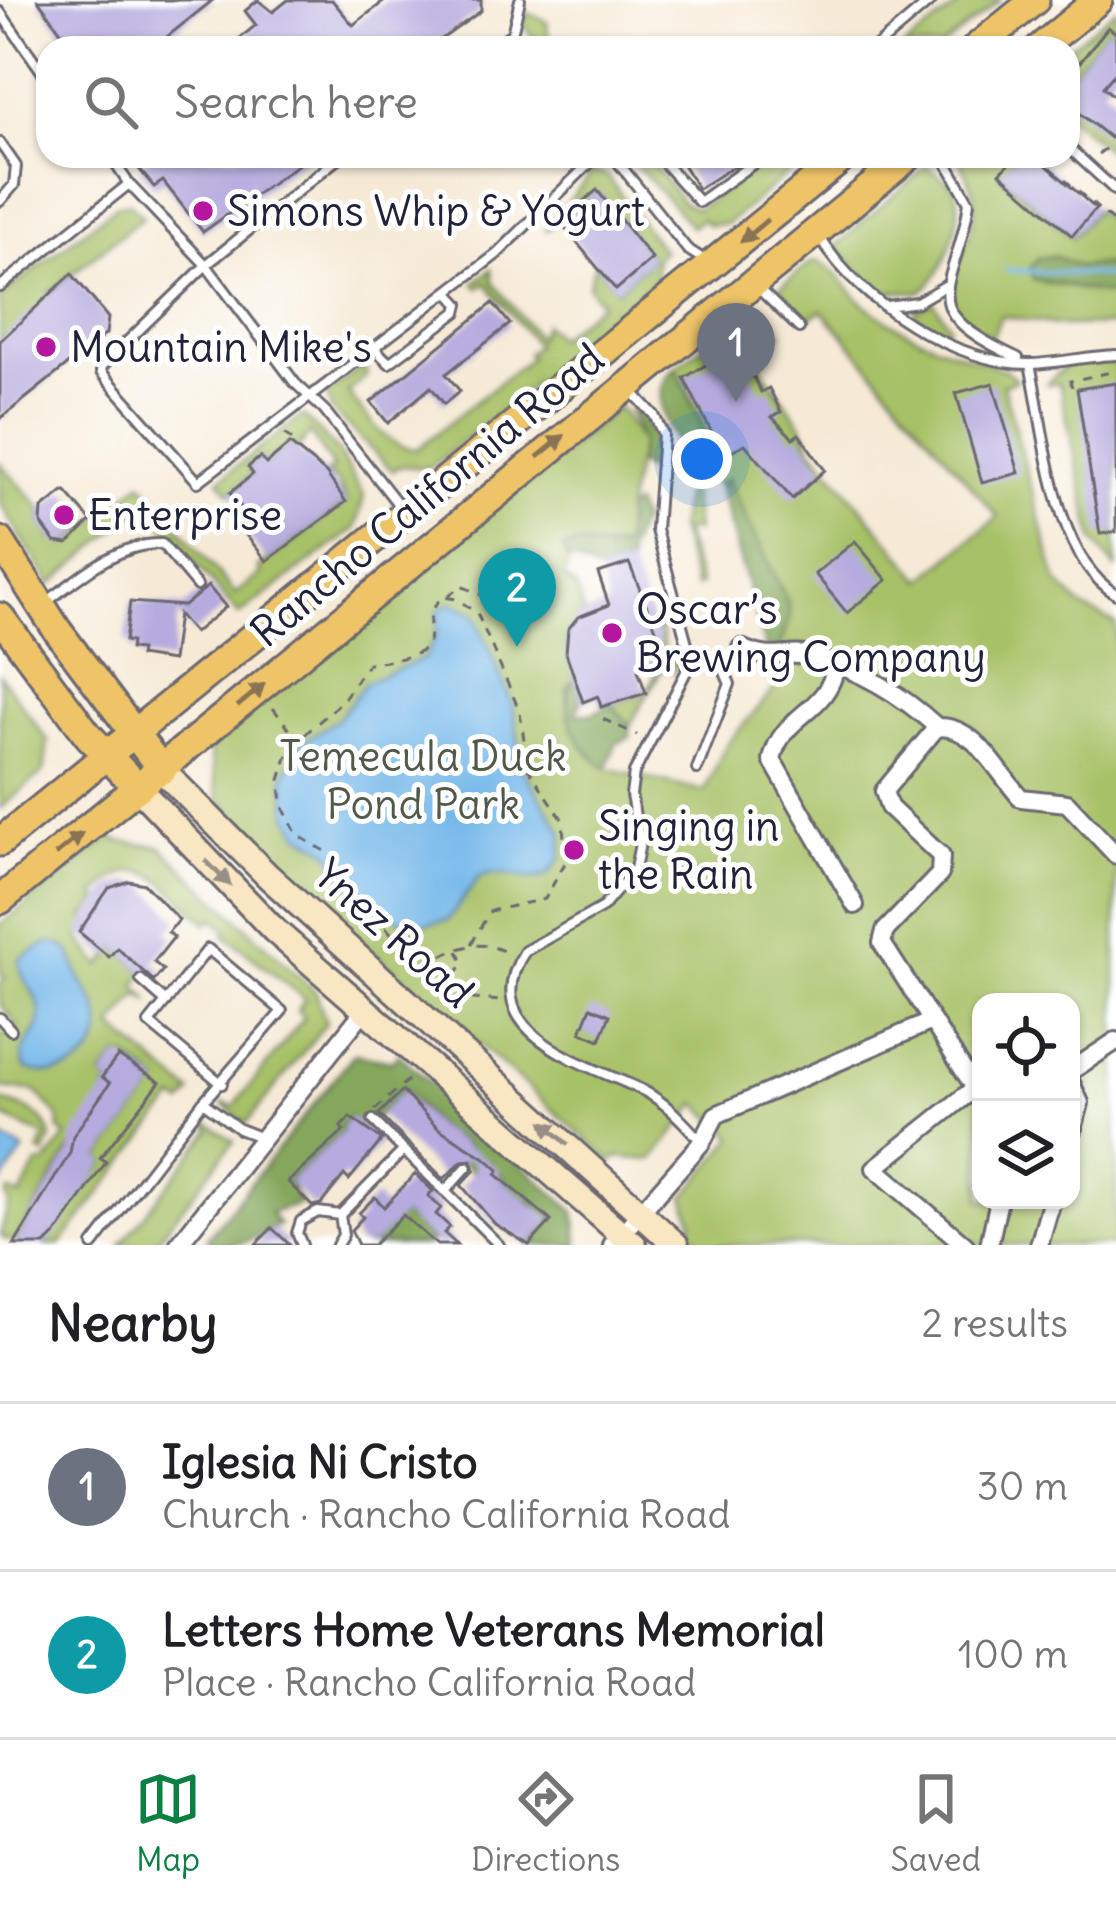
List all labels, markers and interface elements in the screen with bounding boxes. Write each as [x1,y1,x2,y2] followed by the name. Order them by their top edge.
[36,36,1080,168] search box
[78,69,144,135] icon: search
[174,74,418,130] text: Search here
[227,185,645,237] place label: Simons Whip & Yogurt
[190,198,216,224] marker: Simons Whip & Yogurt
[739,217,770,243] one-way arrow
[697,303,775,402] pin: 1
[70,321,372,373] place label: Mountain Mike's
[240,332,614,658] street label: Rancho California Road
[33,334,59,360] marker: Mountain Mike's
[672,429,732,489] your location
[536,433,567,459] one-way arrow
[88,489,282,541] place label: Enterprise
[51,502,77,528] marker: Enterprise
[478,548,556,647] pin: 2
[636,583,986,683] place label: Oscar’s Brewing Company
[599,620,625,646] marker: Oscar’s Brewing Company
[236,682,266,708] one-way arrow
[279,730,567,830] park label: Temecula Duck Pond Park
[598,800,779,900] place label: Singing in the Rain
[53,832,84,857] one-way arrow
[561,837,587,863] marker: Singing in the Rain
[304,848,484,1018] street label: Ynez Road
[203,858,231,887] one-way arrow
[972,993,1080,1209] map controls
[972,993,1080,1101] button: locate
[972,1101,1080,1209] button: layers
[540,1120,569,1148] one-way arrow
[48,1291,217,1355] text: Nearby
[921,1299,1068,1348] text: 2 results
[162,1434,478,1490] text: Iglesia Ni Cristo
[79,1462,95,1511] text: 1
[977,1462,1068,1511] text: 30 m
[162,1490,730,1539] text: Church · Rancho California Road
[162,1602,825,1658] text: Letters Home Veterans Memorial
[76,1630,98,1679] text: 2
[958,1630,1068,1679] text: 100 m
[162,1658,696,1707] text: Place · Rancho California Road
[135,1766,201,1880] tab: Map
[471,1766,620,1880] tab: Directions
[891,1766,981,1880] tab: Saved

